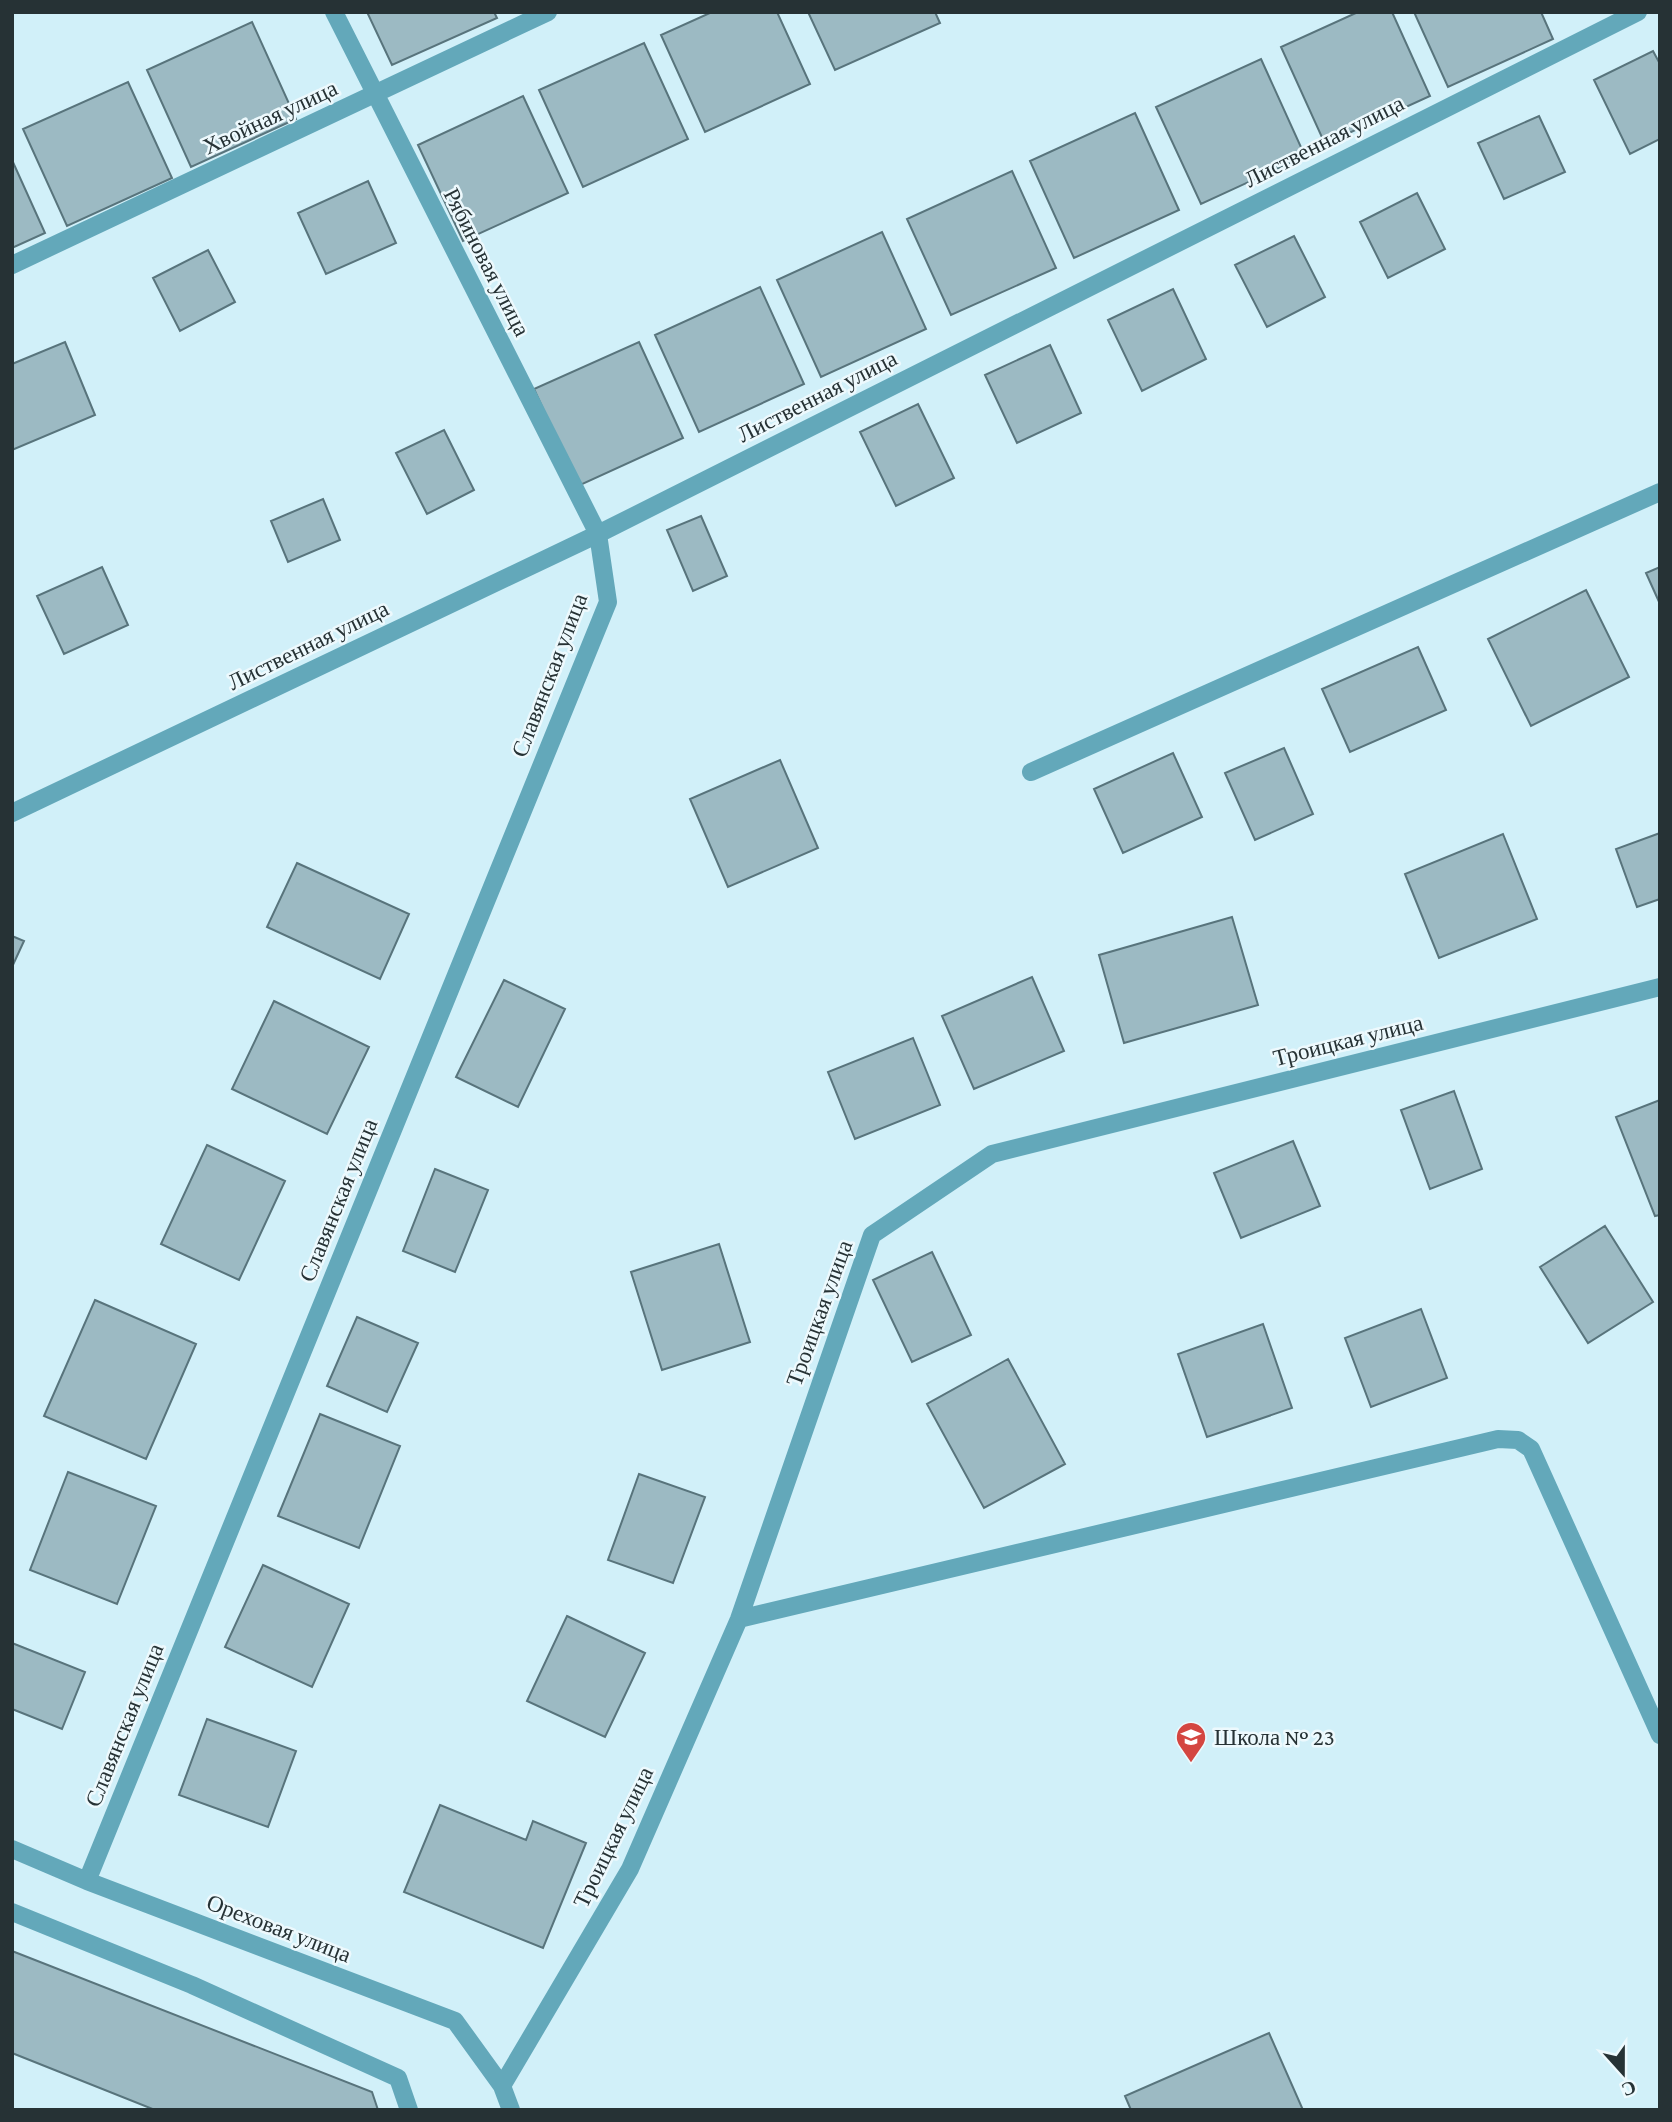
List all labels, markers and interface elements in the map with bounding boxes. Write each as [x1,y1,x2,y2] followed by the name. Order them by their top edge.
[199,75,341,159] street label: Хвойная улица
[1240,90,1408,192] street label: Лиственная улица
[438,184,536,340] street label: Рябиновая улица
[733,345,901,447] street label: Лиственная улица
[506,589,592,761] street label: Славянская улица
[223,595,393,695] street label: Лиственная улица
[1270,1009,1426,1071] street label: Троицкая улица
[293,1115,383,1285] street label: Славянская улица
[781,1236,857,1390] street label: Троицкая улица
[79,1640,169,1810] street label: Славянская улица
[1174,1720,1208,1764] school or university icon: Школа № 23
[1214,1724,1335,1750] place label: Школа № 23
[568,1762,658,1912] street label: Троицкая улица
[203,1889,355,1967] street label: Ореховая улица
[1588,2038,1658,2108] north arrow
[1619,2076,1639,2101] text: С

